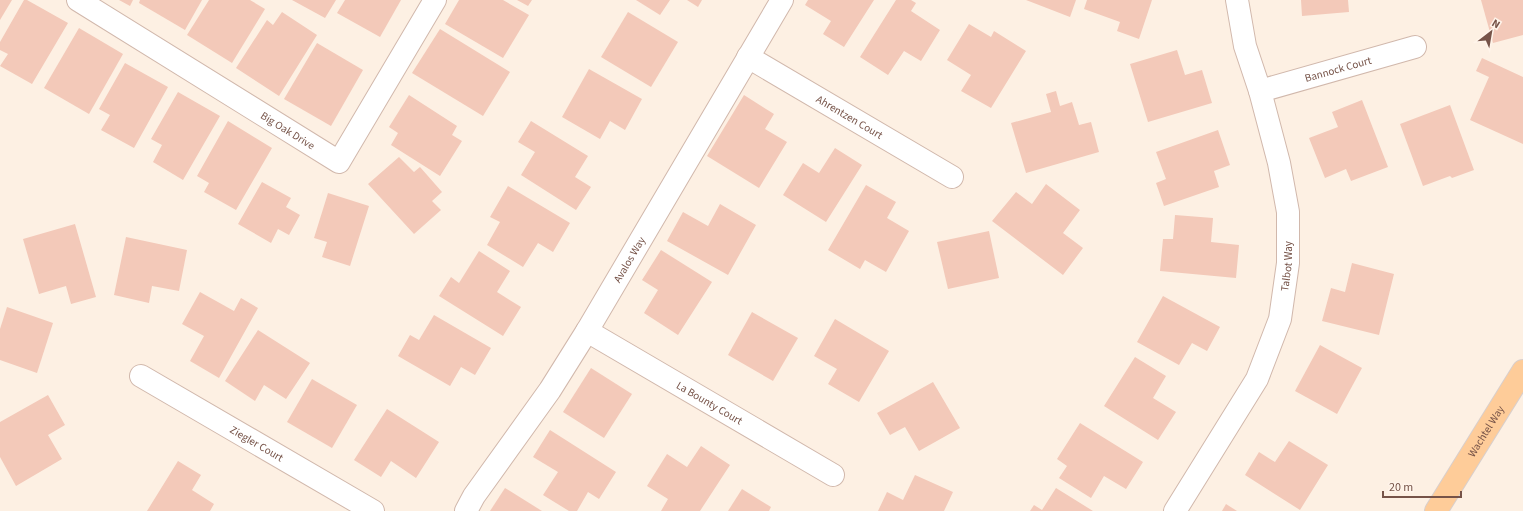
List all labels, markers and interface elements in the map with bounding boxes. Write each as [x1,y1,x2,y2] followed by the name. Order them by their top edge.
[1471,12,1511,52] north arrow
[1489,16,1503,32] text: N
[1303,53,1373,86] street label: Bannock Court
[813,92,886,143] street label: Ahrentzen Court
[258,108,318,154] street label: Big Oak Drive
[610,234,649,286] street label: Avalos Way
[1277,241,1296,292] street label: Talbot Way
[673,378,745,429] street label: La Bounty Court
[1464,403,1508,460] street label: Wachtel Way
[227,422,286,465] street label: Ziegler Court
[1383,473,1461,499] scale bar
[1389,479,1413,496] text: 20 m

